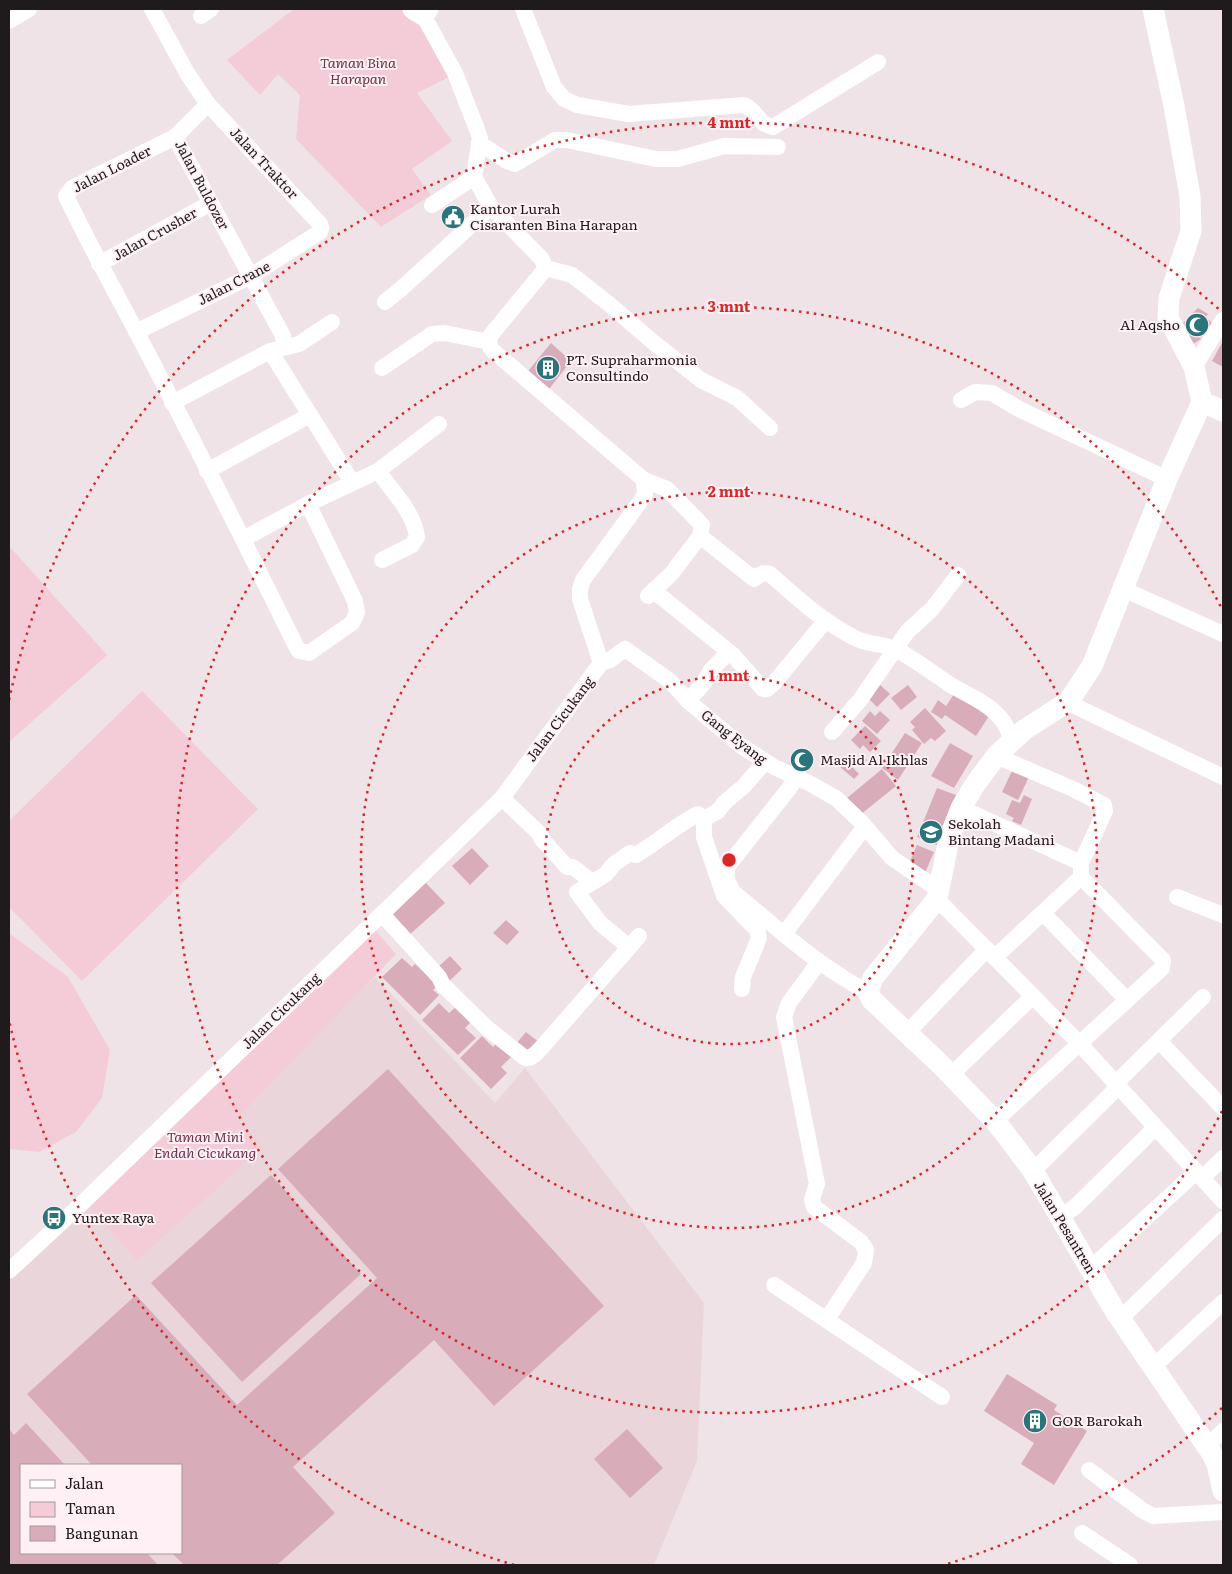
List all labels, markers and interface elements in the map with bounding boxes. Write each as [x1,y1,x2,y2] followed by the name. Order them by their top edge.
[320,52,396,88] park label: Taman Bina Harapan
[707,110,751,133] text: 4 mnt
[226,122,304,203] street label: Jalan Traktor
[171,136,235,233] street label: Jalan Buldozer
[69,140,155,196] street label: Jalan Loader
[470,198,638,234] place label: Kantor Lurah Cisaranten Bina Harapan
[109,202,201,265] street label: Jalan Crusher
[440,204,466,230] public building icon: Kantor Lurah Cisaranten Bina Harapan
[194,255,273,309] street label: Jalan Crane
[708,294,751,317] text: 3 mnt
[1184,312,1210,338] mosque icon: Al Aqsho
[1120,314,1180,334] place label: Al Aqsho
[566,349,697,385] place label: PT. Supraharmonia Consultindo
[535,355,561,381] building icon: PT. Supraharmonia Consultindo
[708,479,751,502] text: 2 mnt
[709,663,750,686] text: 1 mnt
[520,671,598,765] street label: Jalan Cicukang
[697,704,772,768] street label: Gang Eyang
[789,747,815,773] mosque icon: Masjid Al Ikhlas
[820,749,928,769] place label: Masjid Al Ikhlas
[948,813,1055,849] place label: Sekolah Bintang Madani
[918,819,944,845] school or university icon: Sekolah Bintang Madani
[720,851,738,869] centre of rings
[237,967,324,1053] street label: Jalan Cicukang
[154,1126,256,1162] park label: Taman Mini Endah Cicukang
[1030,1176,1102,1277] street label: Jalan Pesantren
[41,1205,67,1231] bus stop icon: Yuntex Raya
[72,1207,155,1227] place label: Yuntex Raya
[1022,1408,1048,1434] building icon: GOR Barokah
[1052,1410,1143,1430] place label: GOR Barokah
[20,1464,182,1554] legend
[65,1471,104,1494] text: Jalan
[65,1496,115,1519] text: Taman
[65,1521,139,1544] text: Bangunan

